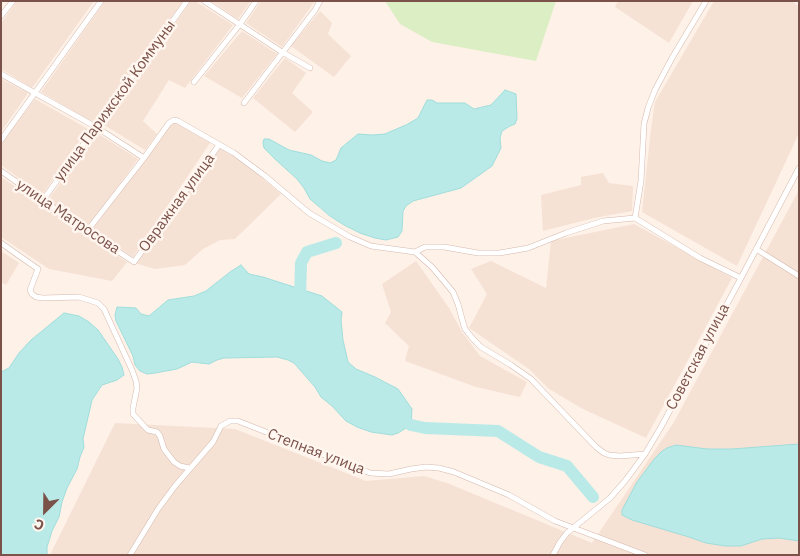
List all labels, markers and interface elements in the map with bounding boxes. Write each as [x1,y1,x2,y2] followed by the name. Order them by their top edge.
[51,17,179,185] street label: улица Парижской Коммуны
[135,150,219,256] street label: Овражная улица
[13,176,123,258] street label: улица Матросова
[662,301,734,413] street label: Советская улица
[265,425,367,479] street label: Степная улица
[20,486,70,536] north arrow
[31,515,47,535] text: С

